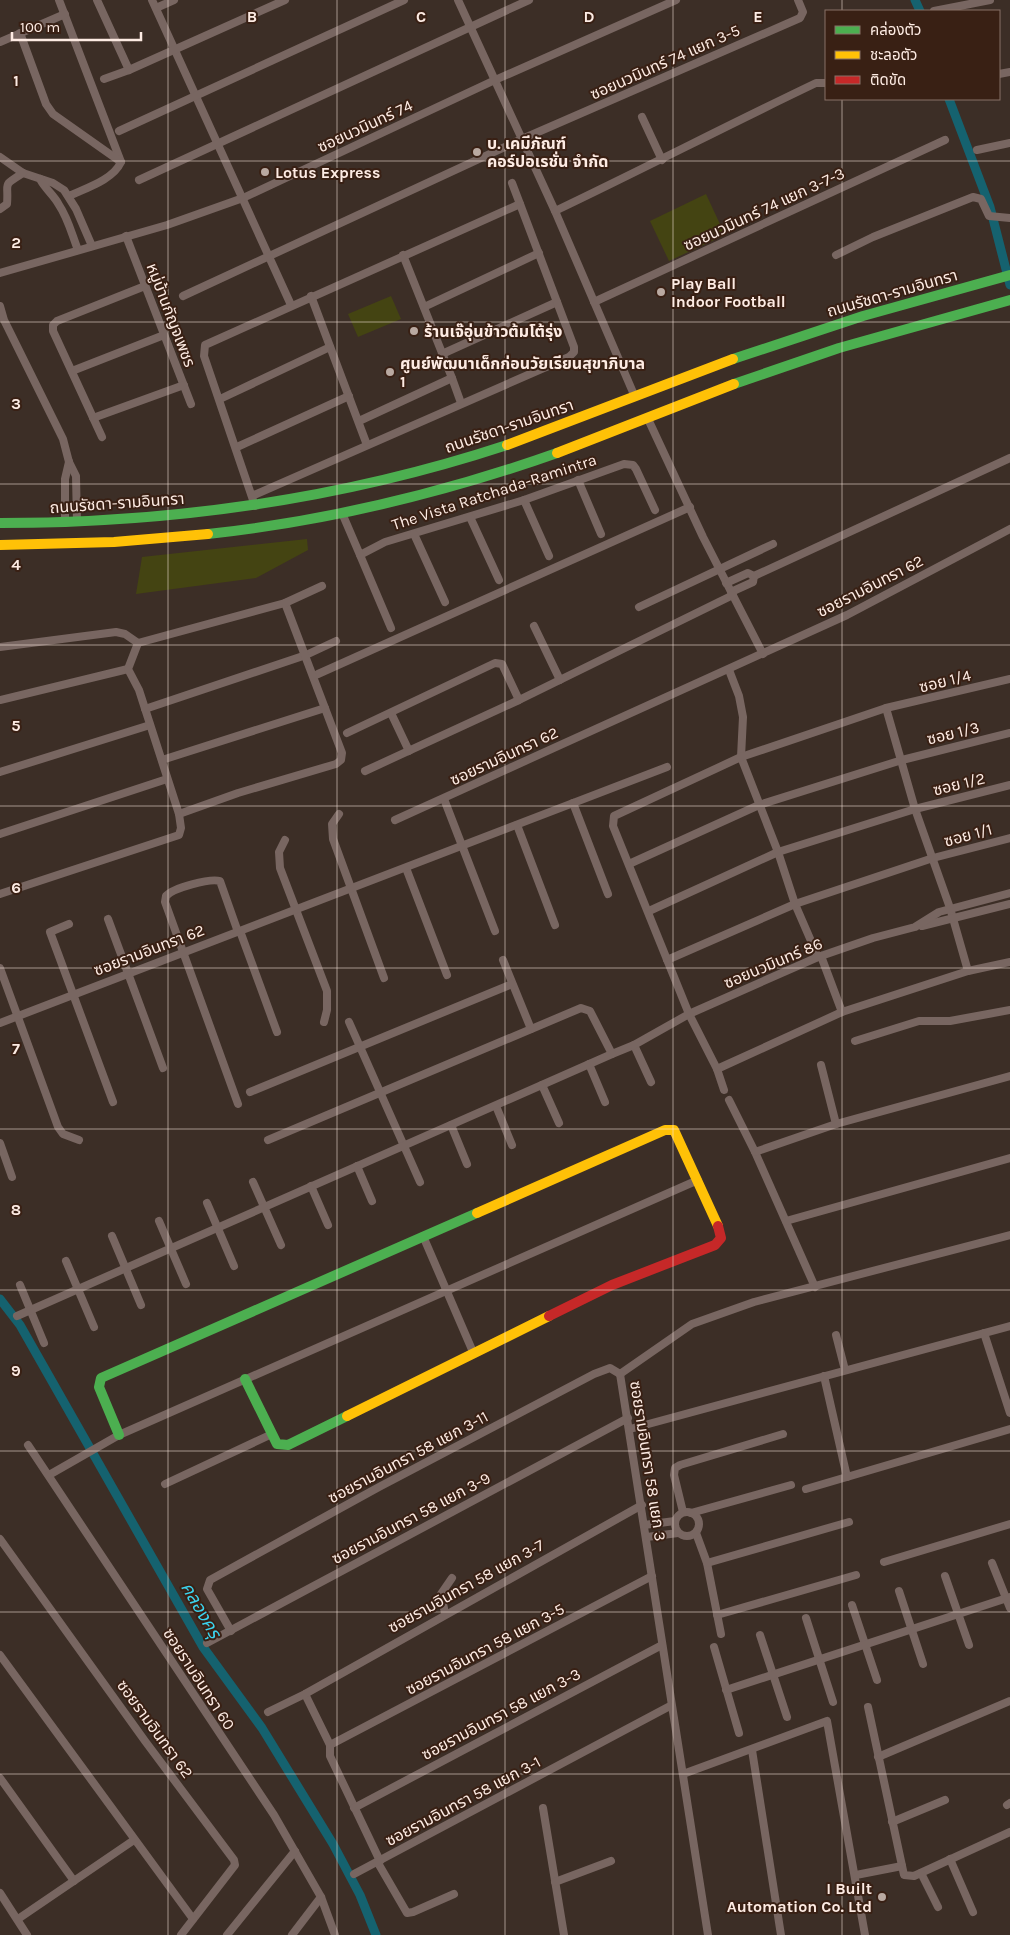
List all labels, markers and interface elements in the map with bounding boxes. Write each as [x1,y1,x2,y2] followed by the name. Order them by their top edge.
[247,7,257,26] text: B
[416,7,426,26] text: C
[584,7,595,26] text: D
[753,7,763,26] text: E
[12,10,141,42] scale bar
[825,10,1000,100] legend
[20,18,60,36] text: 100 m
[587,20,743,104] street label: ซอยนวมินทร์ 74 แยก 3-5
[870,21,921,39] text: คล่องตัว
[870,46,917,64] text: ชะลอตัว
[13,71,19,90] text: 1
[870,71,906,89] text: ติดขัด
[314,96,416,156] street label: ซอยนวมินทร์ 74
[487,134,608,171] place label: บ. เคมีภัณฑ์ คอร์ปอเรชั่น จำกัด
[471,146,483,158] marker: บ. เคมีภัณฑ์ คอร์ปอเรชั่น จำกัด
[275,163,380,182] place label: Lotus Express
[680,163,848,255] street label: ซอยนวมินทร์ 74 แยก 3-7-3
[259,166,271,178] marker: Lotus Express
[11,233,21,252] text: 2
[142,260,200,370] street label: หมู่บ้านกัญจเพชร
[825,265,959,321] street label: ถนนรัชดา-รามอินทรา
[671,274,786,311] place label: Play Ball Indoor Football
[655,286,667,298] marker: Play Ball Indoor Football
[424,322,562,341] place label: ร้านเจ๊อุ่นข้าวต้มโต้รุ่ง
[408,325,420,337] marker: ร้านเจ๊อุ่นข้าวต้มโต้รุ่ง
[400,354,645,391] place label: ศูนย์พัฒนาเด็กก่อนวัยเรียนสุขาภิบาล 1
[384,366,396,378] marker: ศูนย์พัฒนาเด็กก่อนวัยเรียนสุขาภิบาล 1
[11,394,21,413] text: 3
[442,395,576,457] street label: ถนนรัชดา-รามอินทรา
[389,450,599,534] street label: The Vista Ratchada-Ramintra
[49,489,185,517] street label: ถนนรัชดา-รามอินทรา
[814,551,926,621] street label: ซอยรามอินทรา 62
[11,555,21,574] text: 4
[917,665,973,697] street label: ซอย 1/4
[11,716,21,735] text: 5
[925,717,981,749] street label: ซอย 1/3
[447,723,561,789] street label: ซอยรามอินทรา 62
[931,768,987,800] street label: ซอย 1/2
[942,819,994,851] street label: ซอย 1/1
[11,878,21,897] text: 6
[91,920,207,980] street label: ซอยรามอินทรา 62
[721,934,825,992] street label: ซอยนวมินทร์ 86
[12,1039,20,1058] text: 7
[11,1200,21,1219] text: 8
[11,1361,21,1380] text: 9
[626,1379,670,1543] street label: ซอยรามอินทรา 58 แยก 3
[325,1407,491,1507] street label: ซอยรามอินทรา 58 แยก 3-11
[328,1468,494,1568] street label: ซอยรามอินทรา 58 แยก 3-9
[385,1535,548,1637] street label: ซอยรามอินทรา 58 แยก 3-7
[176,1578,226,1643] water label: คลองครุ
[402,1599,568,1699] street label: ซอยรามอินทรา 58 แยก 3-5
[159,1625,239,1733] street label: ซอยรามอินทรา 60
[418,1664,584,1764] street label: ซอยรามอินทรา 58 แยก 3-3
[113,1676,197,1782] street label: ซอยรามอินทรา 62
[382,1752,544,1850] street label: ซอยรามอินทรา 58 แยก 3-1
[727,1879,872,1916] place label: I Built Automation Co. Ltd
[876,1891,888,1903] marker: I Built Automation Co. Ltd

